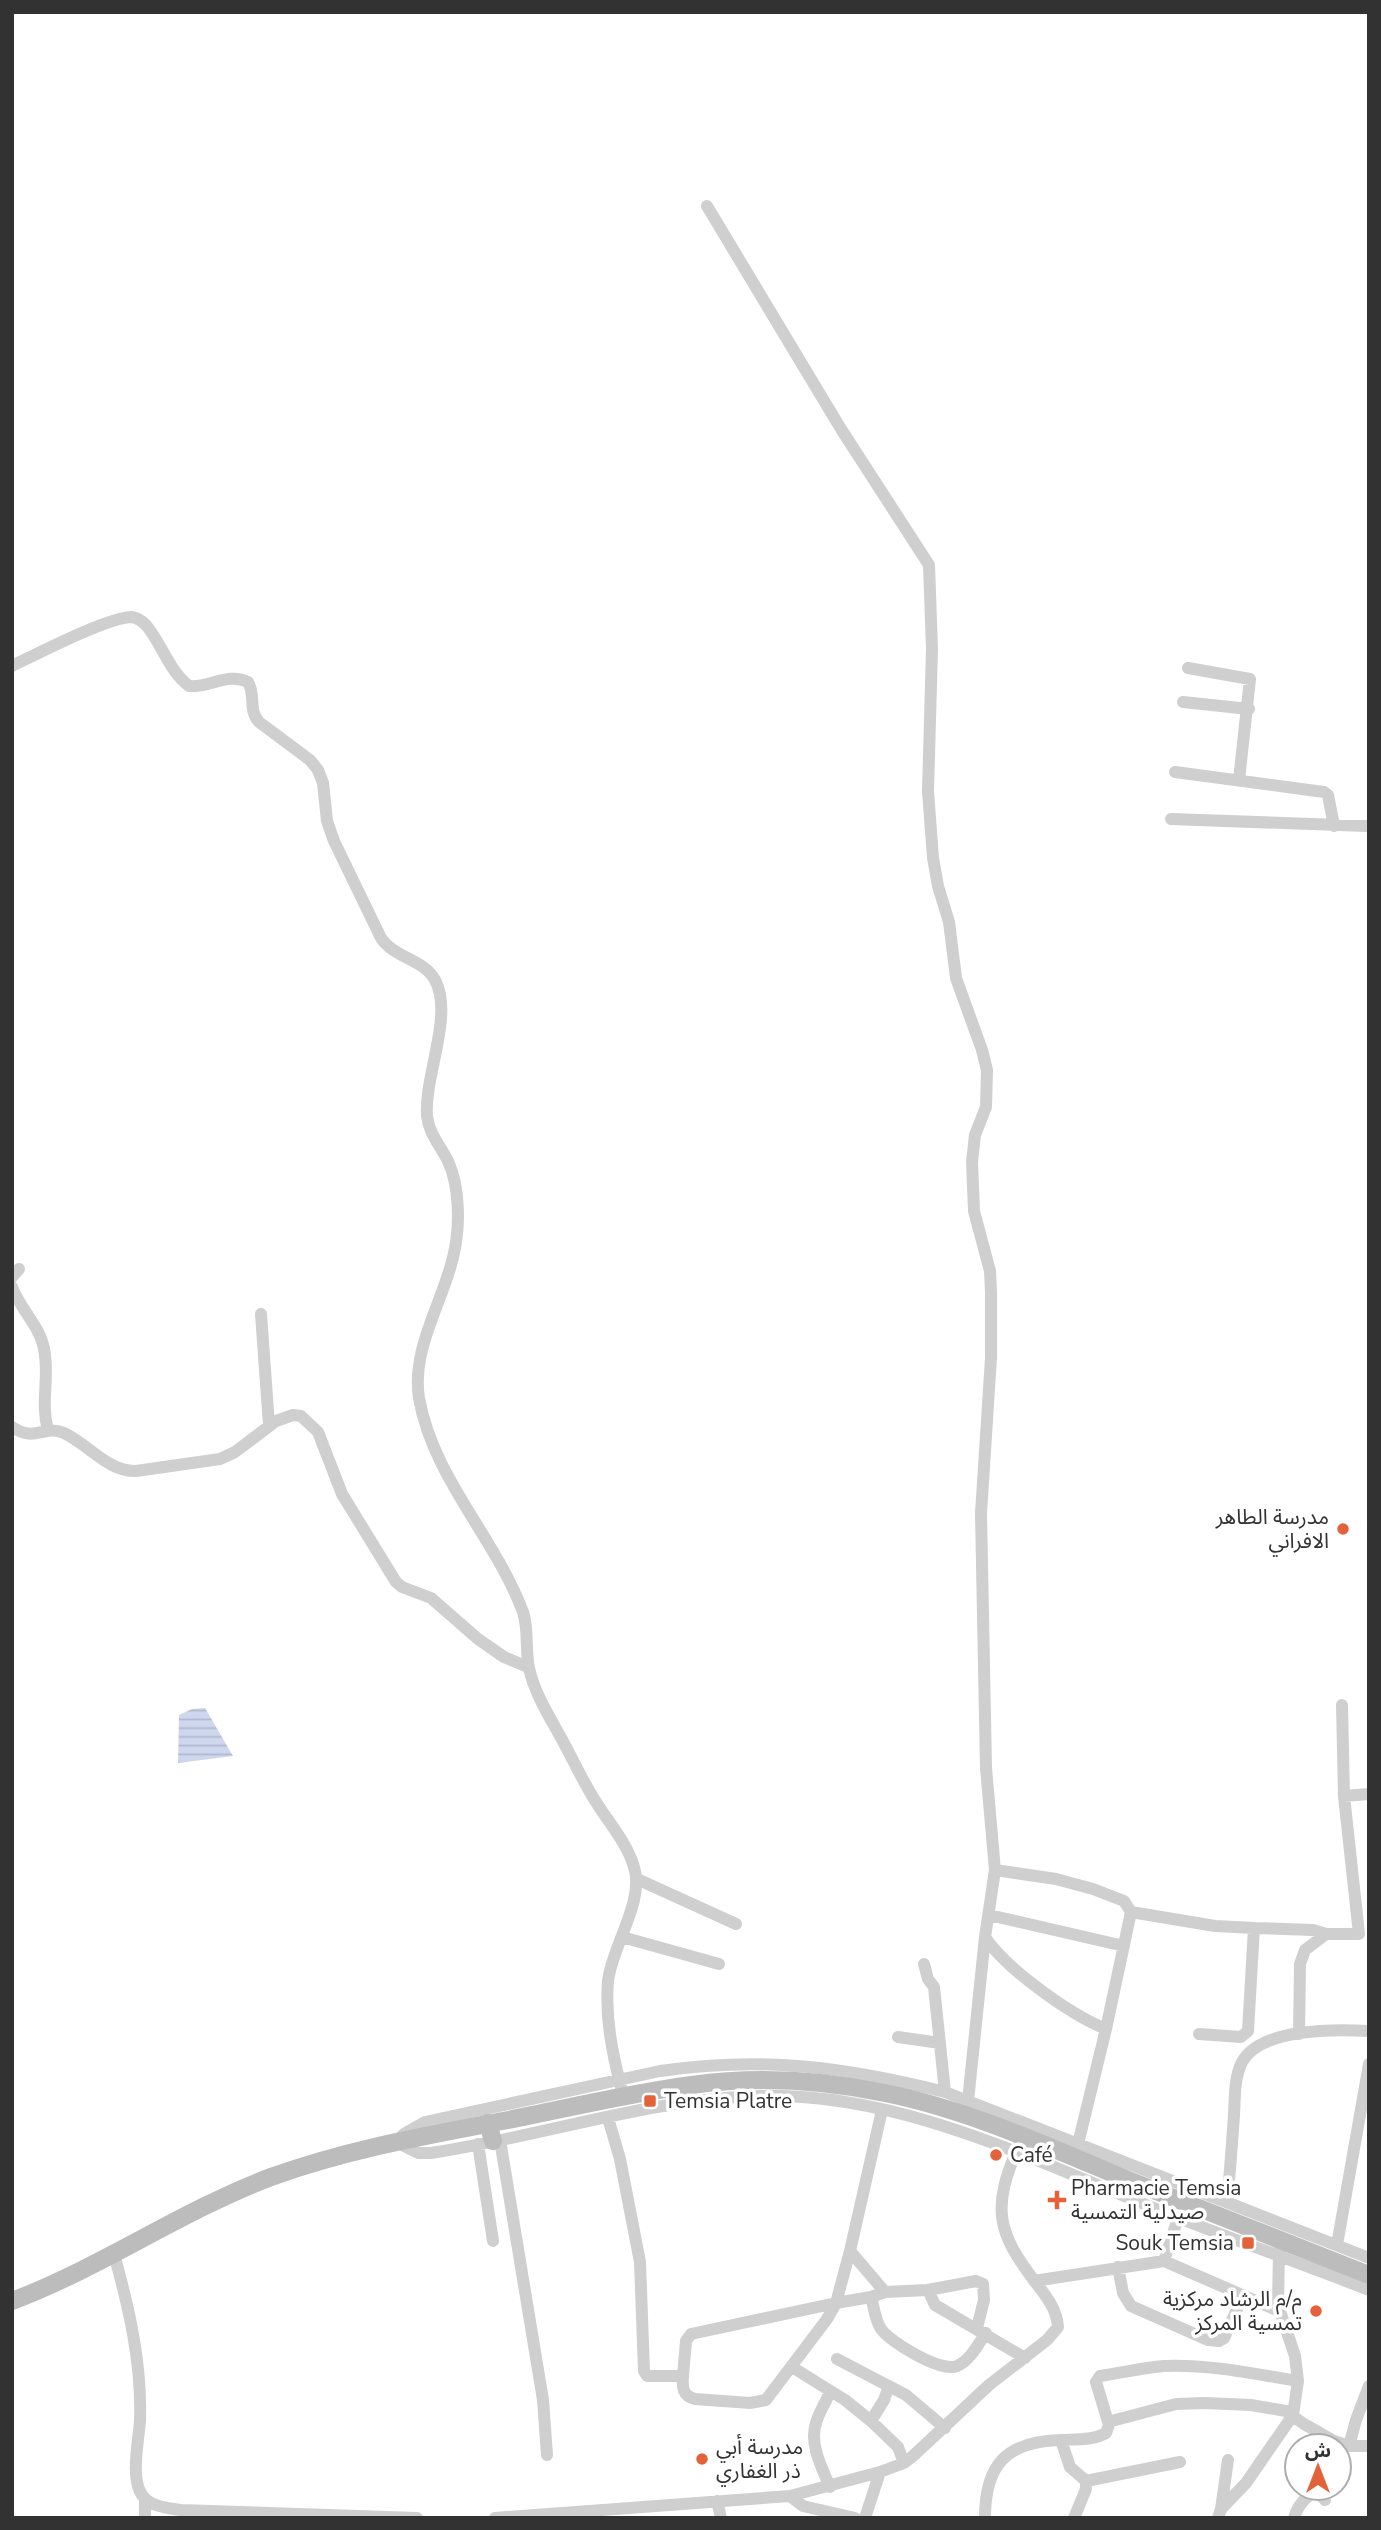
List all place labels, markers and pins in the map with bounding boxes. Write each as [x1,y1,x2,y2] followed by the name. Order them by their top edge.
[1215,1503,1329,1557] place label: مدرسة الطاهر الافراني
[1335,1521,1351,1537] marker: مدرسة الطاهر الافراني
[664,2087,792,2115] place label: Temsia Platre
[642,2093,658,2109] marker: Temsia Platre
[1010,2141,1053,2169] place label: Café
[988,2147,1004,2163] marker: Café
[1071,2174,1241,2226] place label: Pharmacie Temsia صيدلية التمسية
[1049,2192,1065,2208] marker: Pharmacie Temsia صيدلية التمسية
[1115,2229,1234,2257] place label: Souk Temsia
[1240,2235,1256,2251] marker: Souk Temsia
[1163,2285,1302,2337] place label: م/م الرشاد مركزية تمسية المركز
[1308,2303,1324,2319] marker: م/م الرشاد مركزية تمسية المركز
[716,2433,803,2487] place label: مدرسة أبي ذر الغفاري
[694,2451,710,2467] marker: مدرسة أبي ذر الغفاري

